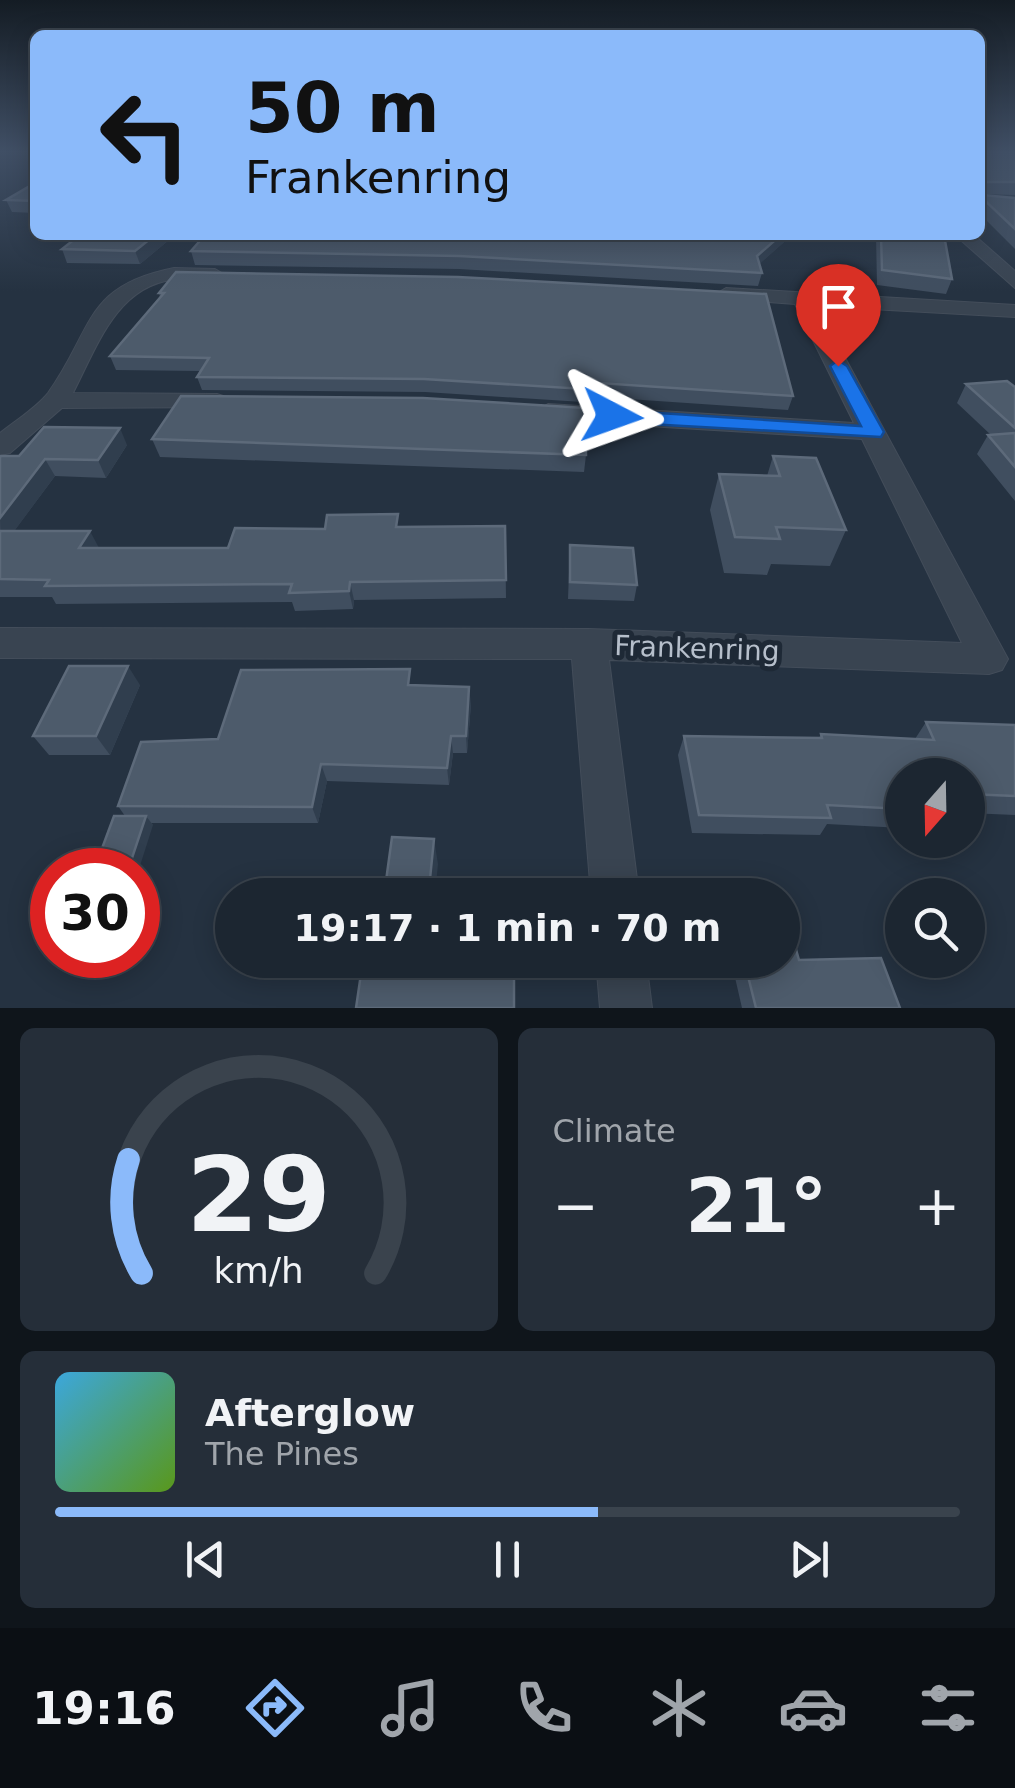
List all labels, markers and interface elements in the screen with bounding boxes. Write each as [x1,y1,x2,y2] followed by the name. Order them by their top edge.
[245,67,440,149] text: 50 m
[80,70,210,200] icon: left
[245,151,511,204] text: Frankenring
[796,264,881,367] pin
[811,279,866,334] icon: arrive
[560,364,664,468] position arrow
[614,629,780,668] street label: Frankenring
[885,758,985,858] north arrow
[885,758,985,978] map controls
[30,848,160,978] speed limit sign: 30
[885,878,985,978] button: search
[294,906,721,950] text: 19:17 · 1 min · 70 m
[553,1112,676,1150] text: Climate
[186,1134,331,1256] text: 29
[685,1162,827,1250] text: 21°
[553,1174,599,1238] text: −
[914,1174,960,1238] text: +
[214,1250,304,1291] text: km/h
[205,1391,415,1435] text: Afterglow
[205,1435,359,1473] text: The Pines
[178,1532,233,1587] icon: previous
[480,1532,535,1587] icon: pause
[782,1532,837,1587] icon: next
[240,1673,310,1743] icon: directions
[375,1673,445,1743] icon: music
[509,1673,579,1743] icon: phone
[644,1673,714,1743] icon: climate
[778,1673,848,1743] icon: car
[913,1673,983,1743] icon: filters
[32,1682,176,1735] text: 19:16

